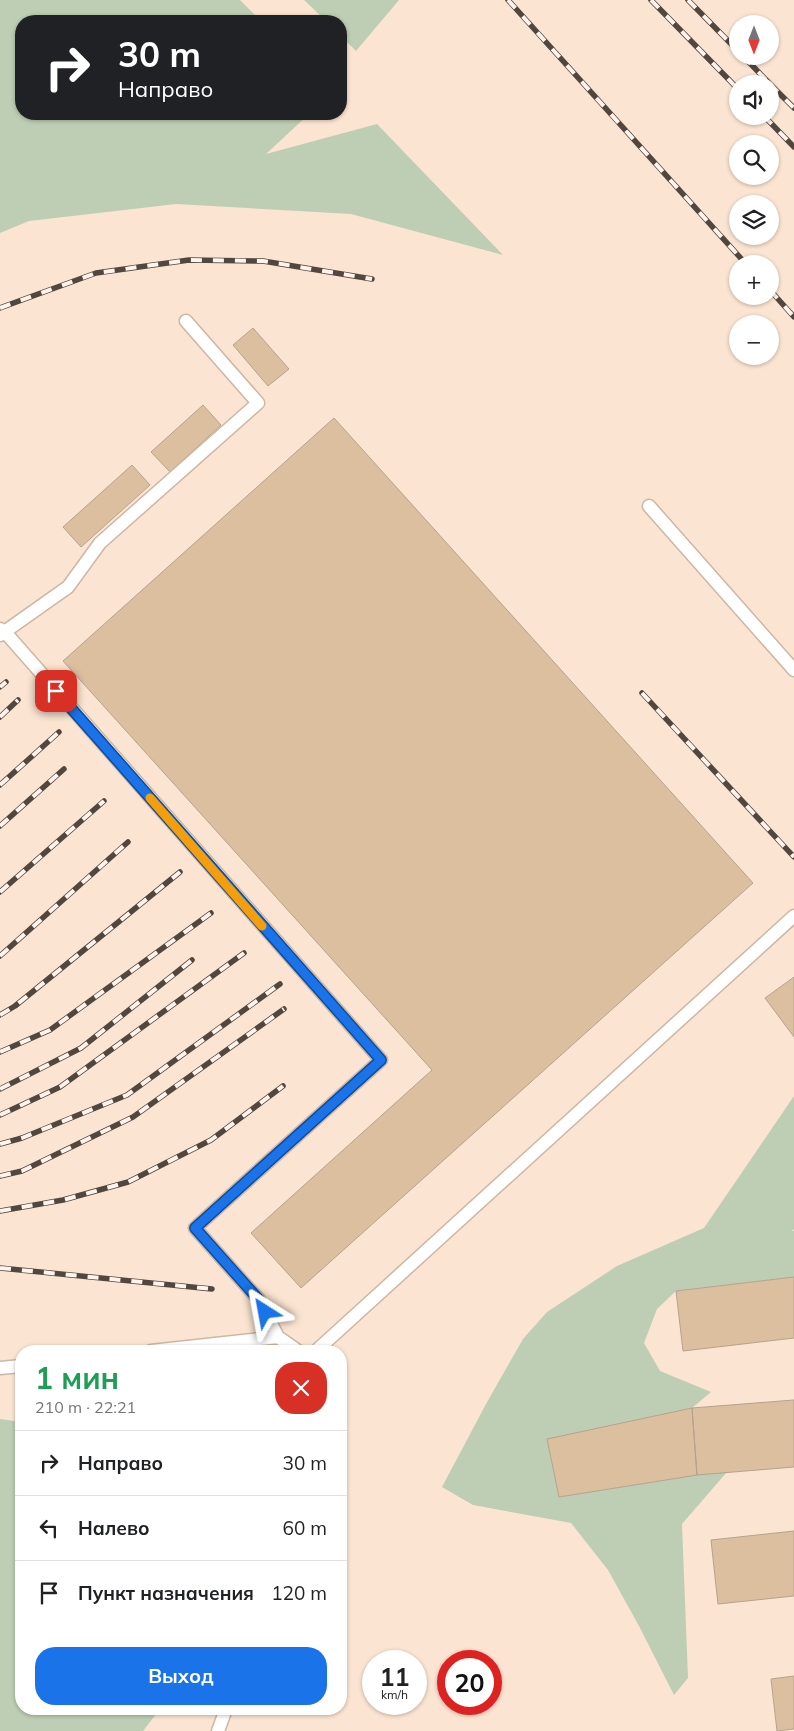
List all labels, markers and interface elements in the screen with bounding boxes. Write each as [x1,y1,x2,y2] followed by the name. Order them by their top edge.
[729,15,779,65] north arrow
[729,15,779,365] map controls
[118,32,201,76] text: 30 m
[35,35,100,100] icon: right
[118,75,213,103] text: Направо
[729,75,779,125] button: sound
[729,135,779,185] button: search
[729,195,779,245] button: layers
[729,255,779,305] button: +
[729,315,779,365] button: −
[35,670,77,712] pin
[42,677,70,705] icon: arrive
[238,1285,290,1337] position arrow
[35,1359,119,1397] text: 1 мин
[275,1362,327,1414] button: close
[35,1397,136,1417] text: 210 m · 22:21
[35,1449,63,1477] icon: right
[78,1451,163,1475] text: Направо
[283,1451,327,1475] text: 30 m
[35,1514,63,1542] icon: left
[78,1516,150,1540] text: Налево
[283,1516,327,1540] text: 60 m
[35,1579,63,1607] icon: arrive
[78,1581,254,1605] text: Пункт назначения
[271,1581,327,1605] text: 120 m
[35,1647,327,1705] button: Выход
[437,1650,502,1715] speed limit sign: 20
[379,1661,410,1692] text: 11
[381,1687,408,1702] text: km/h

